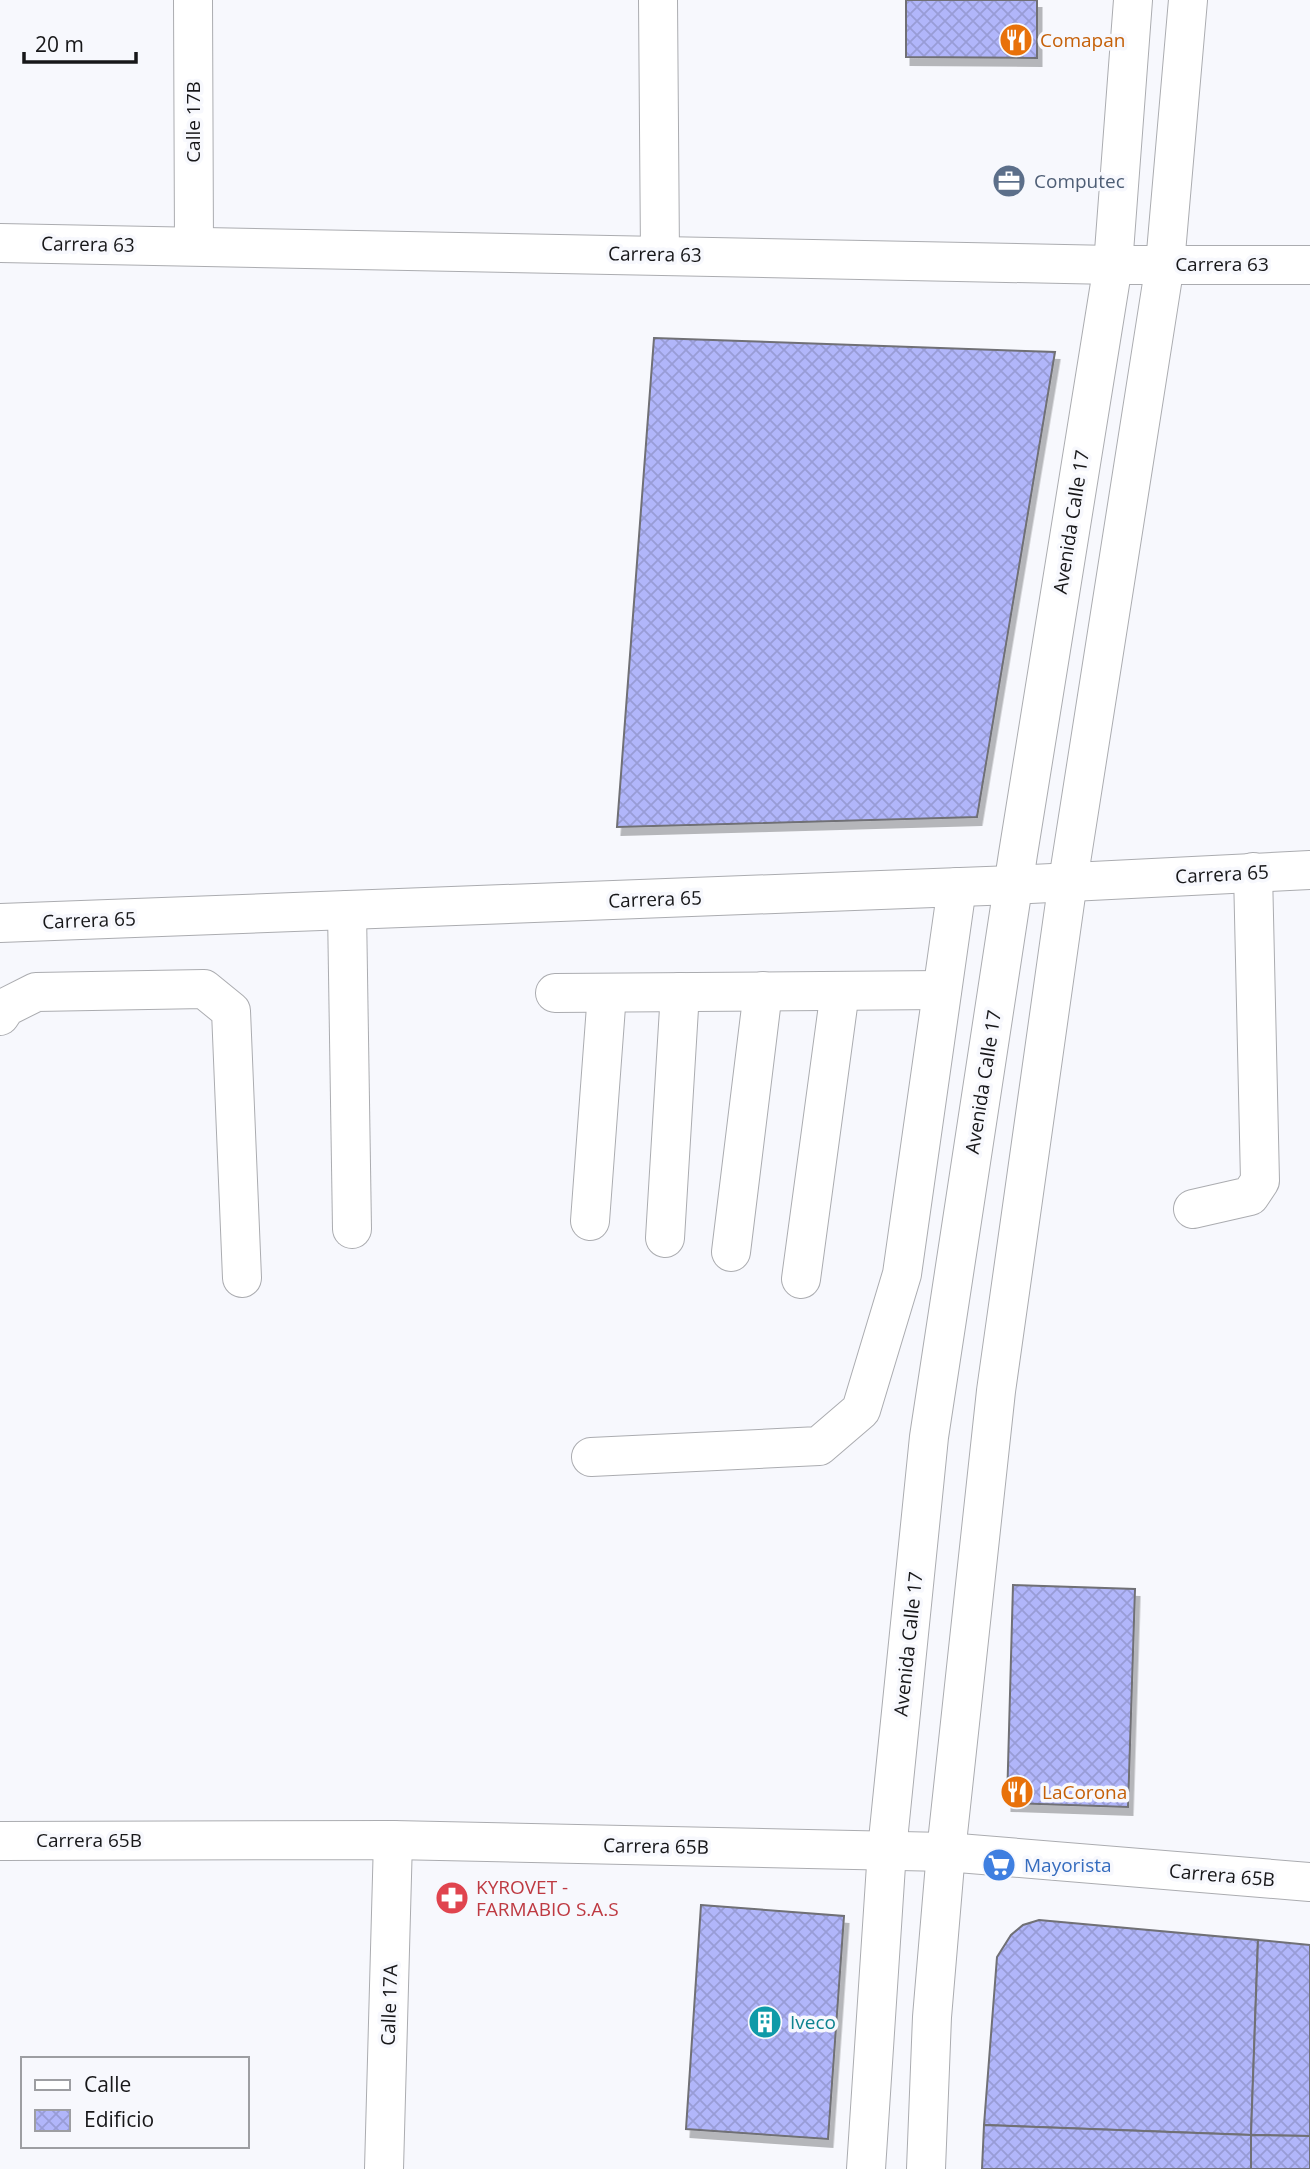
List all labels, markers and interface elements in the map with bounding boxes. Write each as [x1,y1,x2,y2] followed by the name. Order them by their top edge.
[24,21,136,65] scale bar
[997,21,1035,59] restaurant icon: Comapan
[1040,27,1125,53] place label: Comapan
[35,30,84,58] text: 20 m
[180,81,206,163] street label: Calle 17B
[990,162,1028,200] office icon: Computec
[1034,168,1125,194] place label: Computec
[41,230,135,258] street label: Carrera 63
[608,240,702,268] street label: Carrera 63
[1175,251,1269,277] street label: Carrera 63
[1047,448,1095,596] street label: Avenida Calle 17
[1175,859,1269,889] street label: Carrera 65
[608,884,702,914] street label: Carrera 65
[42,905,136,935] street label: Carrera 65
[959,1008,1007,1156] street label: Avenida Calle 17
[887,1570,929,1718] street label: Avenida Calle 17
[998,1773,1036,1811] restaurant icon: LaCorona
[1042,1779,1127,1805] place label: LaCorona
[36,1827,142,1853] street label: Carrera 65B
[603,1832,709,1860] street label: Carrera 65B
[980,1846,1018,1884] supermarket icon: Mayorista
[1024,1852,1112,1878] place label: Mayorista
[1168,1857,1276,1893] street label: Carrera 65B
[476,1874,619,1922] place label: KYROVET - FARMABIO S.A.S
[433,1879,471,1917] pharmacy icon: KYROVET - FARMABIO S.A.S
[375,1964,403,2046] street label: Calle 17A
[746,2003,784,2041] building icon: Iveco
[790,2009,836,2035] place label: Iveco
[21,2057,248,2148] legend
[84,2070,131,2098] text: Calle
[84,2105,154,2133] text: Edificio

